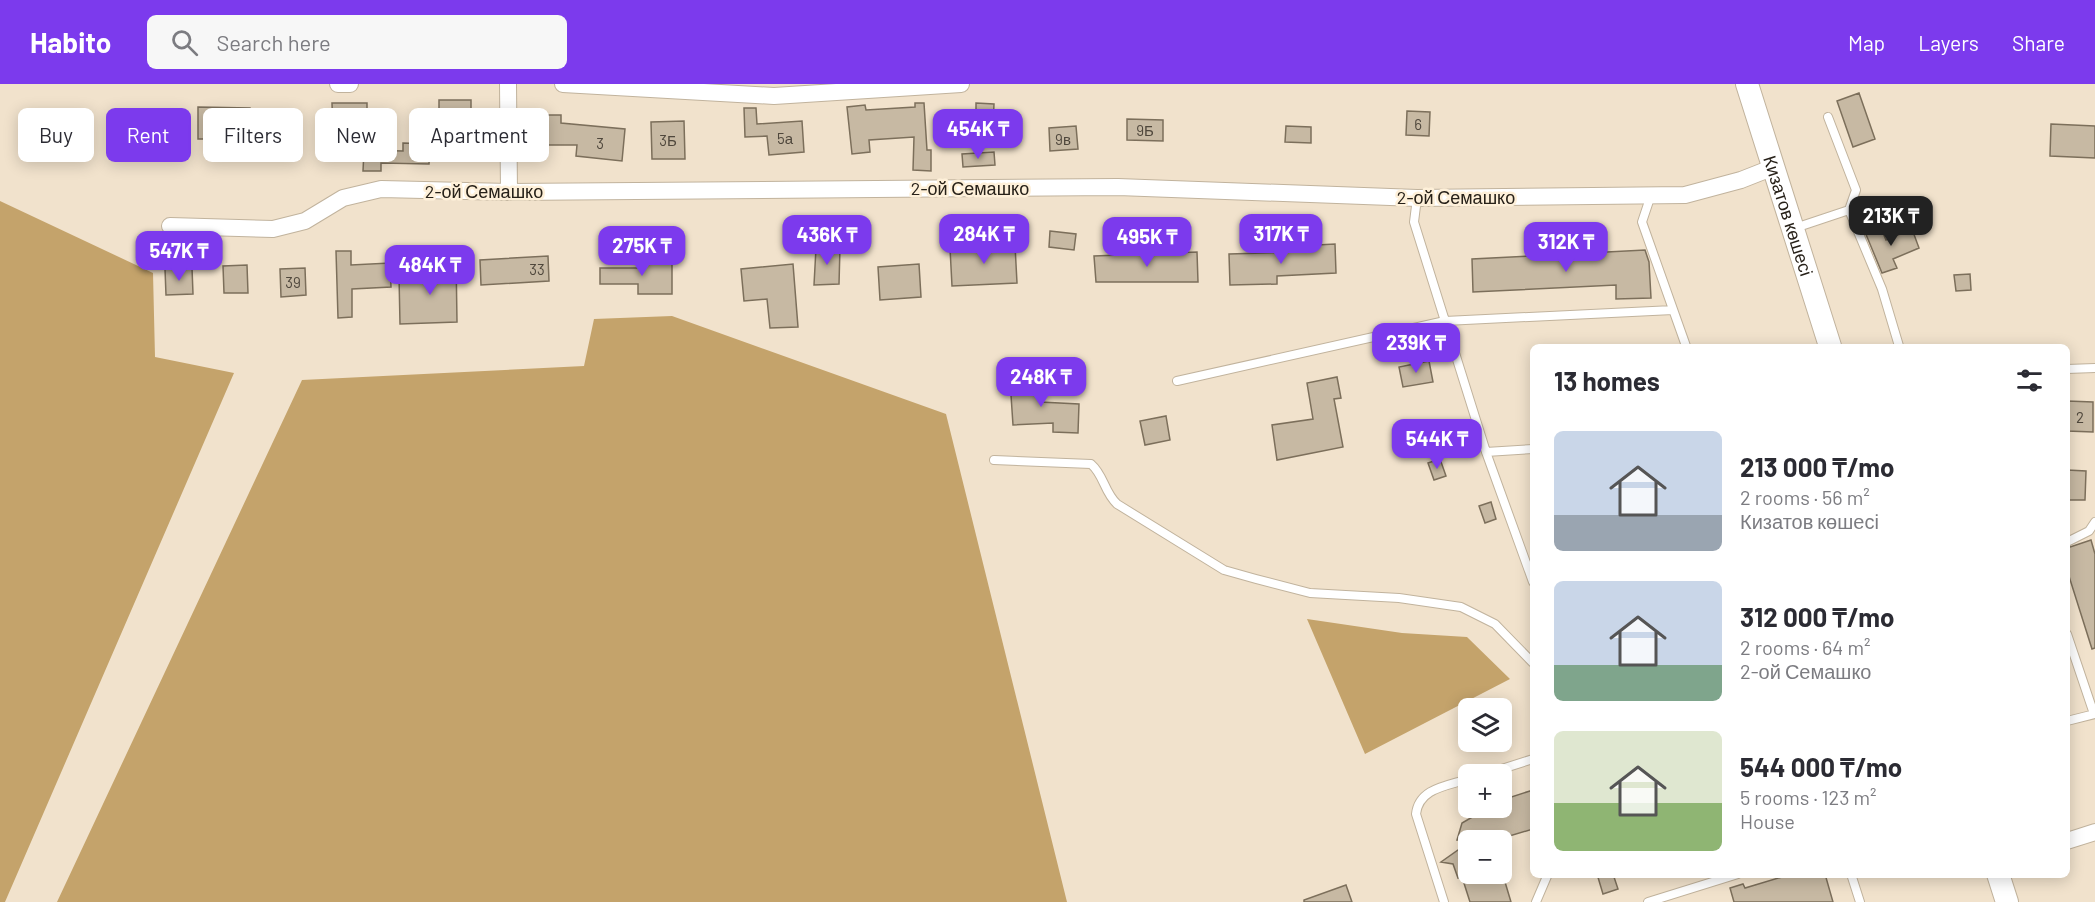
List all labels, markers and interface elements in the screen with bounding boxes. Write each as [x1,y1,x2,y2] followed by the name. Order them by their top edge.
[147,15,567,69] search box
[30,25,111,59] text: Habito
[168,26,201,59] icon: search
[216,29,331,55] text: Search here
[1848,30,1885,55] text: Map
[1918,30,1979,55] text: Layers
[2012,30,2065,55] text: Share
[18,108,94,162] chip: Buy
[106,108,191,162] chip: Rent
[203,108,303,162] chip: Filters
[315,108,397,162] chip: New
[409,108,549,162] chip: Apartment
[929,109,1027,160] pin: 454K ₸
[1414,115,1422,133] house number: 6
[947,116,1009,140] text: 454K ₸
[1136,121,1154,139] house number: 9Б
[777,129,794,147] house number: 5а
[1055,130,1071,148] house number: 9в
[659,131,677,149] house number: 3Б
[596,134,604,152] house number: 3
[1759,153,1818,278] street label: Кизатов көшесі
[911,177,1029,199] street label: 2-ой Семашко
[425,180,543,202] street label: 2-ой Семашко
[1397,186,1515,208] street label: 2-ой Семашко
[1842,196,1940,247] pin: 213K ₸
[1863,203,1919,227] text: 213K ₸
[935,214,1033,265] pin: 284K ₸
[1232,214,1330,265] pin: 317K ₸
[778,215,876,266] pin: 436K ₸
[1098,217,1196,268] pin: 495K ₸
[953,221,1015,245] text: 284K ₸
[1253,221,1309,245] text: 317K ₸
[796,222,858,246] text: 436K ₸
[1517,222,1615,273] pin: 312K ₸
[1117,224,1177,248] text: 495K ₸
[593,226,691,277] pin: 275K ₸
[1538,229,1594,253] text: 312K ₸
[130,231,228,282] pin: 547K ₸
[612,233,672,257] text: 275K ₸
[150,238,208,262] text: 547K ₸
[381,245,479,296] pin: 484K ₸
[399,252,461,276] text: 484K ₸
[529,260,545,278] house number: 33
[285,273,301,291] house number: 39
[1367,323,1465,374] pin: 239K ₸
[1386,330,1446,354] text: 239K ₸
[992,357,1090,408] pin: 248K ₸
[1010,364,1072,388] text: 248K ₸
[2013,364,2046,397] icon: filters
[1554,365,1660,396] text: 13 homes
[2076,408,2084,426] house number: 2
[1388,419,1486,470] pin: 544K ₸
[1406,426,1468,450] text: 544K ₸
[1740,451,1894,482] text: 213 000 ₸/mo
[1602,455,1674,527] icon: home
[1740,485,1870,509] text: 2 rooms · 56 m²
[1740,509,1879,533] text: Кизатов көшесі
[1740,601,1894,632] text: 312 000 ₸/mo
[1602,605,1674,677] icon: home
[1740,635,1870,659] text: 2 rooms · 64 m²
[1740,659,1871,683] text: 2-ой Семашко
[1458,698,1512,884] map controls
[1458,698,1512,752] button: layers
[1740,751,1902,782] text: 544 000 ₸/mo
[1602,755,1674,827] icon: home
[1458,764,1512,818] button: +
[1740,785,1877,809] text: 5 rooms · 123 m²
[1740,809,1795,833] text: House
[1458,830,1512,884] button: −

